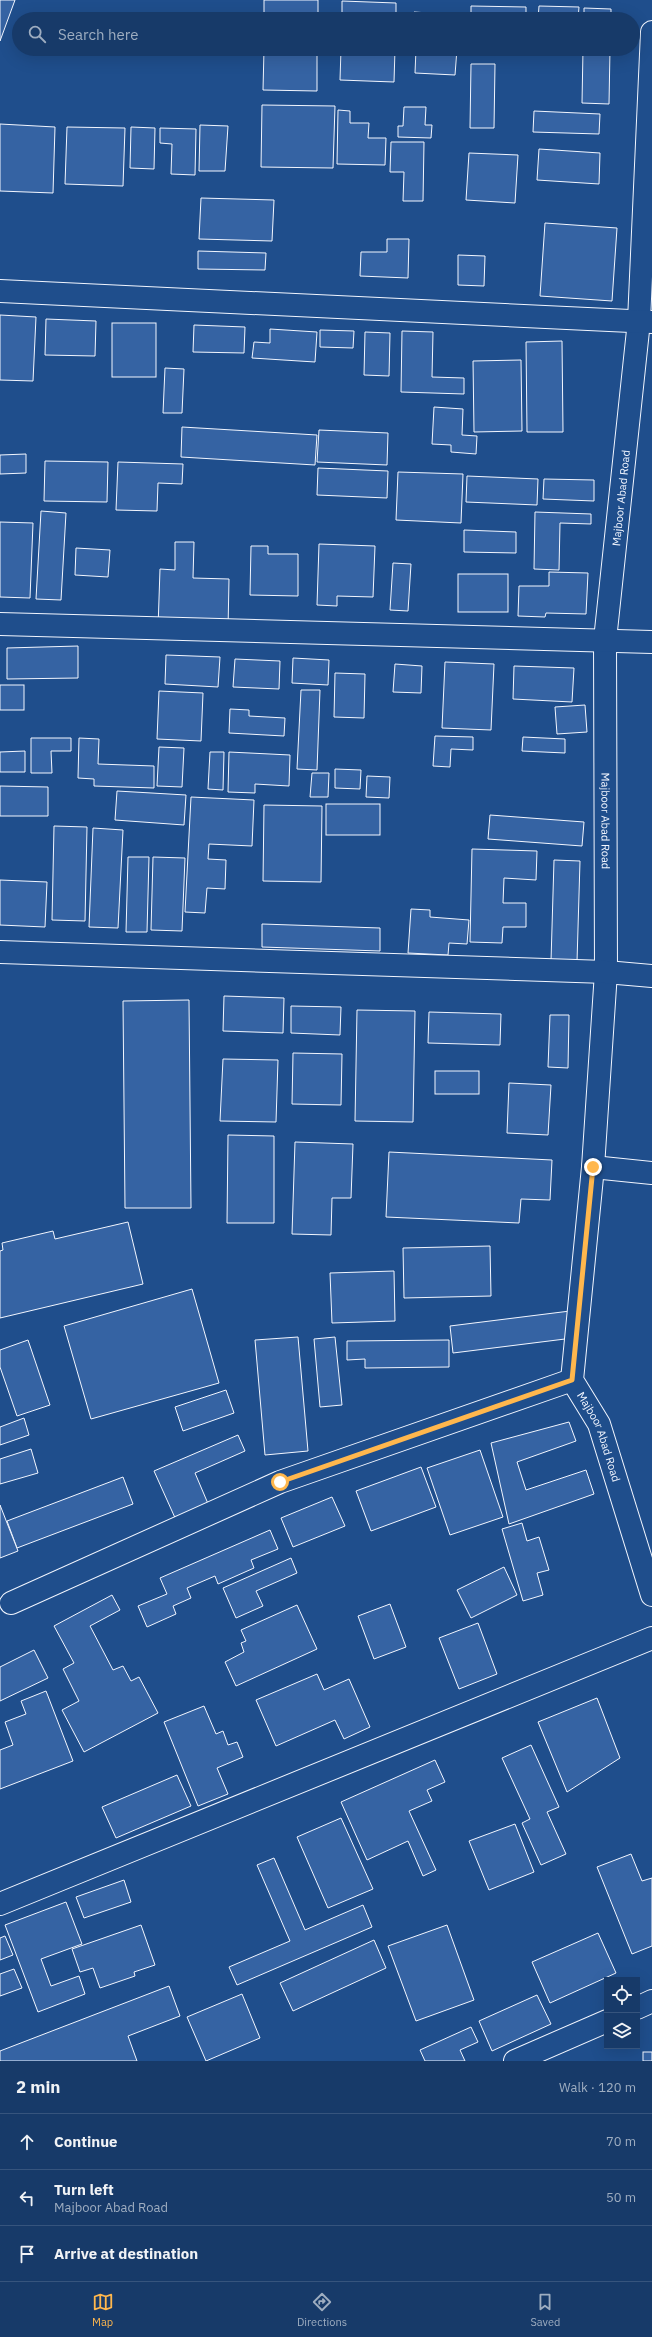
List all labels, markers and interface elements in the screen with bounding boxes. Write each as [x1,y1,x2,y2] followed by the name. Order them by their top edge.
[12,12,640,56] search box
[26,23,48,45] icon: search
[58,25,138,44] text: Search here
[609,449,633,547] street label: Majboor Abad Road
[598,773,613,869] street label: Majboor Abad Road
[584,1158,602,1176] route end
[574,1389,623,1483] street label: Majboor Abad Road
[271,1473,289,1491] route start
[604,1977,640,2049] map controls
[604,1977,640,2013] button: locate
[604,2013,640,2049] button: layers
[16,2076,60,2098] text: 2 min
[559,2079,636,2096] text: Walk · 120 m
[16,2131,38,2153] icon: ahead
[54,2132,118,2151] text: Continue
[606,2133,636,2150] text: 70 m
[54,2180,114,2199] text: Turn left
[16,2187,38,2209] icon: left
[606,2189,636,2206] text: 50 m
[54,2199,168,2216] text: Majboor Abad Road
[16,2243,38,2265] icon: arrive
[54,2244,198,2263] text: Arrive at destination
[92,2291,114,2329] tab: Map
[297,2291,347,2329] tab: Directions
[530,2291,560,2329] tab: Saved

